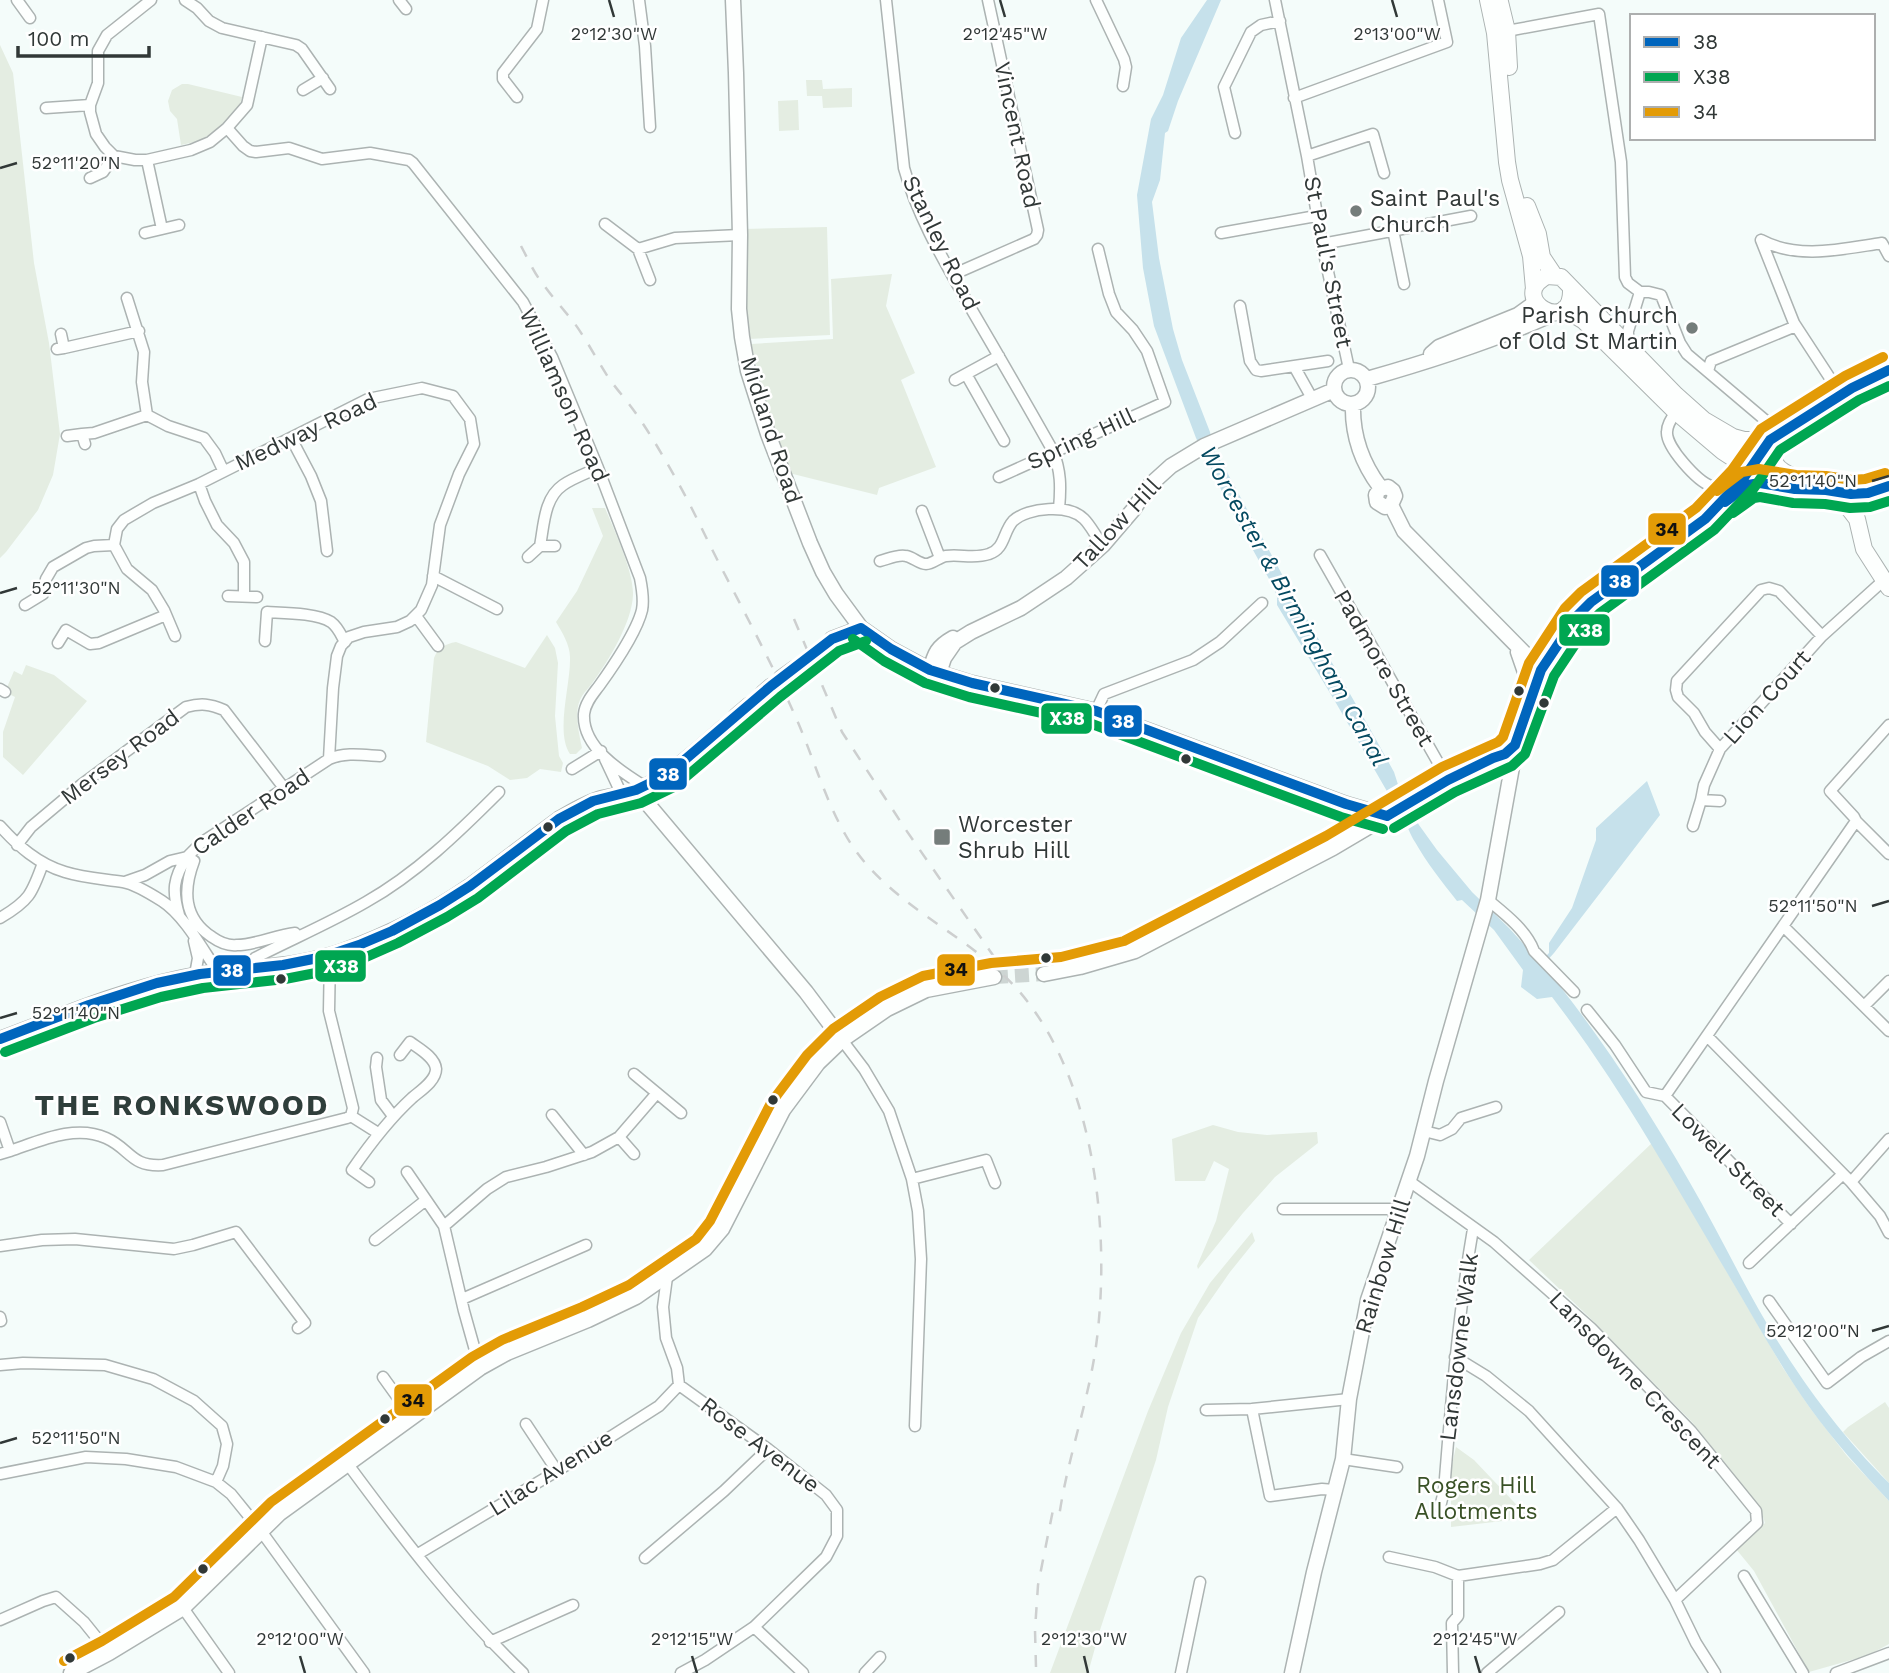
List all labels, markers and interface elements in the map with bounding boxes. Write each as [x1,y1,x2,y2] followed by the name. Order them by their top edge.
[18,14,149,58] scale bar
[1630,14,1875,140] legend
[571,23,657,44] text: 2°12'30"W
[963,23,1047,44] text: 2°12'45"W
[1353,23,1441,44] text: 2°13'00"W
[28,26,90,51] text: 100 m
[1693,29,1718,54] text: 38
[988,59,1046,211] street label: Vincent Road
[1693,64,1731,89] text: X38
[1693,99,1718,124] text: 34
[31,152,121,173] text: 52°11'20"N
[897,171,985,315] street label: Stanley Road
[1298,174,1358,350] street label: St Paul's Street
[1370,185,1500,238] place label: Saint Paul's Church
[1348,203,1364,219] marker: Saint Paul's Church
[1499,302,1678,355] place label: Parish Church of Old St Martin
[514,304,614,486] street label: Williamson Road
[1684,320,1700,336] marker: Parish Church of Old St Martin
[735,353,807,507] street label: Midland Road
[231,387,381,477] street label: Medway Road
[1023,402,1139,476] street label: Spring Hill
[1194,441,1394,771] water label: Worcester & Birmingham Canal
[1769,470,1857,491] text: 52°11'40"N
[1068,472,1166,576] street label: Tallow Hill
[1647,512,1687,546] line badge: 34
[1655,518,1679,541] text: 34
[1600,564,1640,598] line badge: 38
[1608,570,1632,593] text: 38
[31,577,121,598] text: 52°11'30"N
[1328,585,1440,752] street label: Padmore Street
[1558,613,1611,647] line badge: X38
[1567,619,1603,642] text: X38
[1718,644,1817,750] street label: Lion Court
[988,681,1002,695] unlabelled marker
[1512,684,1526,698] unlabelled marker
[1537,696,1551,710] unlabelled marker
[1040,702,1093,735] line badge: X38
[55,704,185,810] street label: Mersey Road
[1103,704,1143,738] line badge: 38
[1049,707,1085,730] text: X38
[1111,710,1135,733] text: 38
[1179,752,1193,766] unlabelled marker
[648,757,688,791] line badge: 38
[187,763,315,861] street label: Calder Road
[656,763,680,786] text: 38
[958,811,1073,864] place label: Worcester Shrub Hill
[541,820,555,834] unlabelled marker
[932,827,952,847] marker: Worcester Shrub Hill
[1768,895,1858,916] text: 52°11'50"N
[314,949,367,983] line badge: X38
[1039,951,1053,965] unlabelled marker
[936,953,976,987] line badge: 34
[212,954,252,987] line badge: 38
[323,955,359,978] text: X38
[944,958,968,981] text: 34
[220,959,244,982] text: 38
[274,972,288,986] unlabelled marker
[32,1002,120,1023] text: 52°11'40"N
[35,1087,329,1122] district label: THE RONKSWOOD
[766,1093,780,1107] unlabelled marker
[1666,1098,1791,1223] street label: Lowell Street
[1350,1195,1416,1337] street label: Rainbow Hill
[1434,1251,1484,1443] street label: Lansdowne Walk
[1543,1286,1727,1474] street label: Lansdowne Crescent
[1766,1320,1860,1341] text: 52°12'00"N
[393,1383,433,1417] line badge: 34
[401,1389,425,1412] text: 34
[695,1391,825,1499] street label: Rose Avenue
[378,1412,392,1426] unlabelled marker
[484,1424,618,1522] street label: Lilac Avenue
[31,1427,121,1448] text: 52°11'50"N
[1414,1472,1538,1525] park label: Rogers Hill Allotments
[196,1562,210,1576] unlabelled marker
[256,1628,344,1649] text: 2°12'00"W
[651,1628,733,1649] text: 2°12'15"W
[1041,1628,1127,1649] text: 2°12'30"W
[1433,1628,1517,1649] text: 2°12'45"W
[63,1651,77,1665] unlabelled marker

